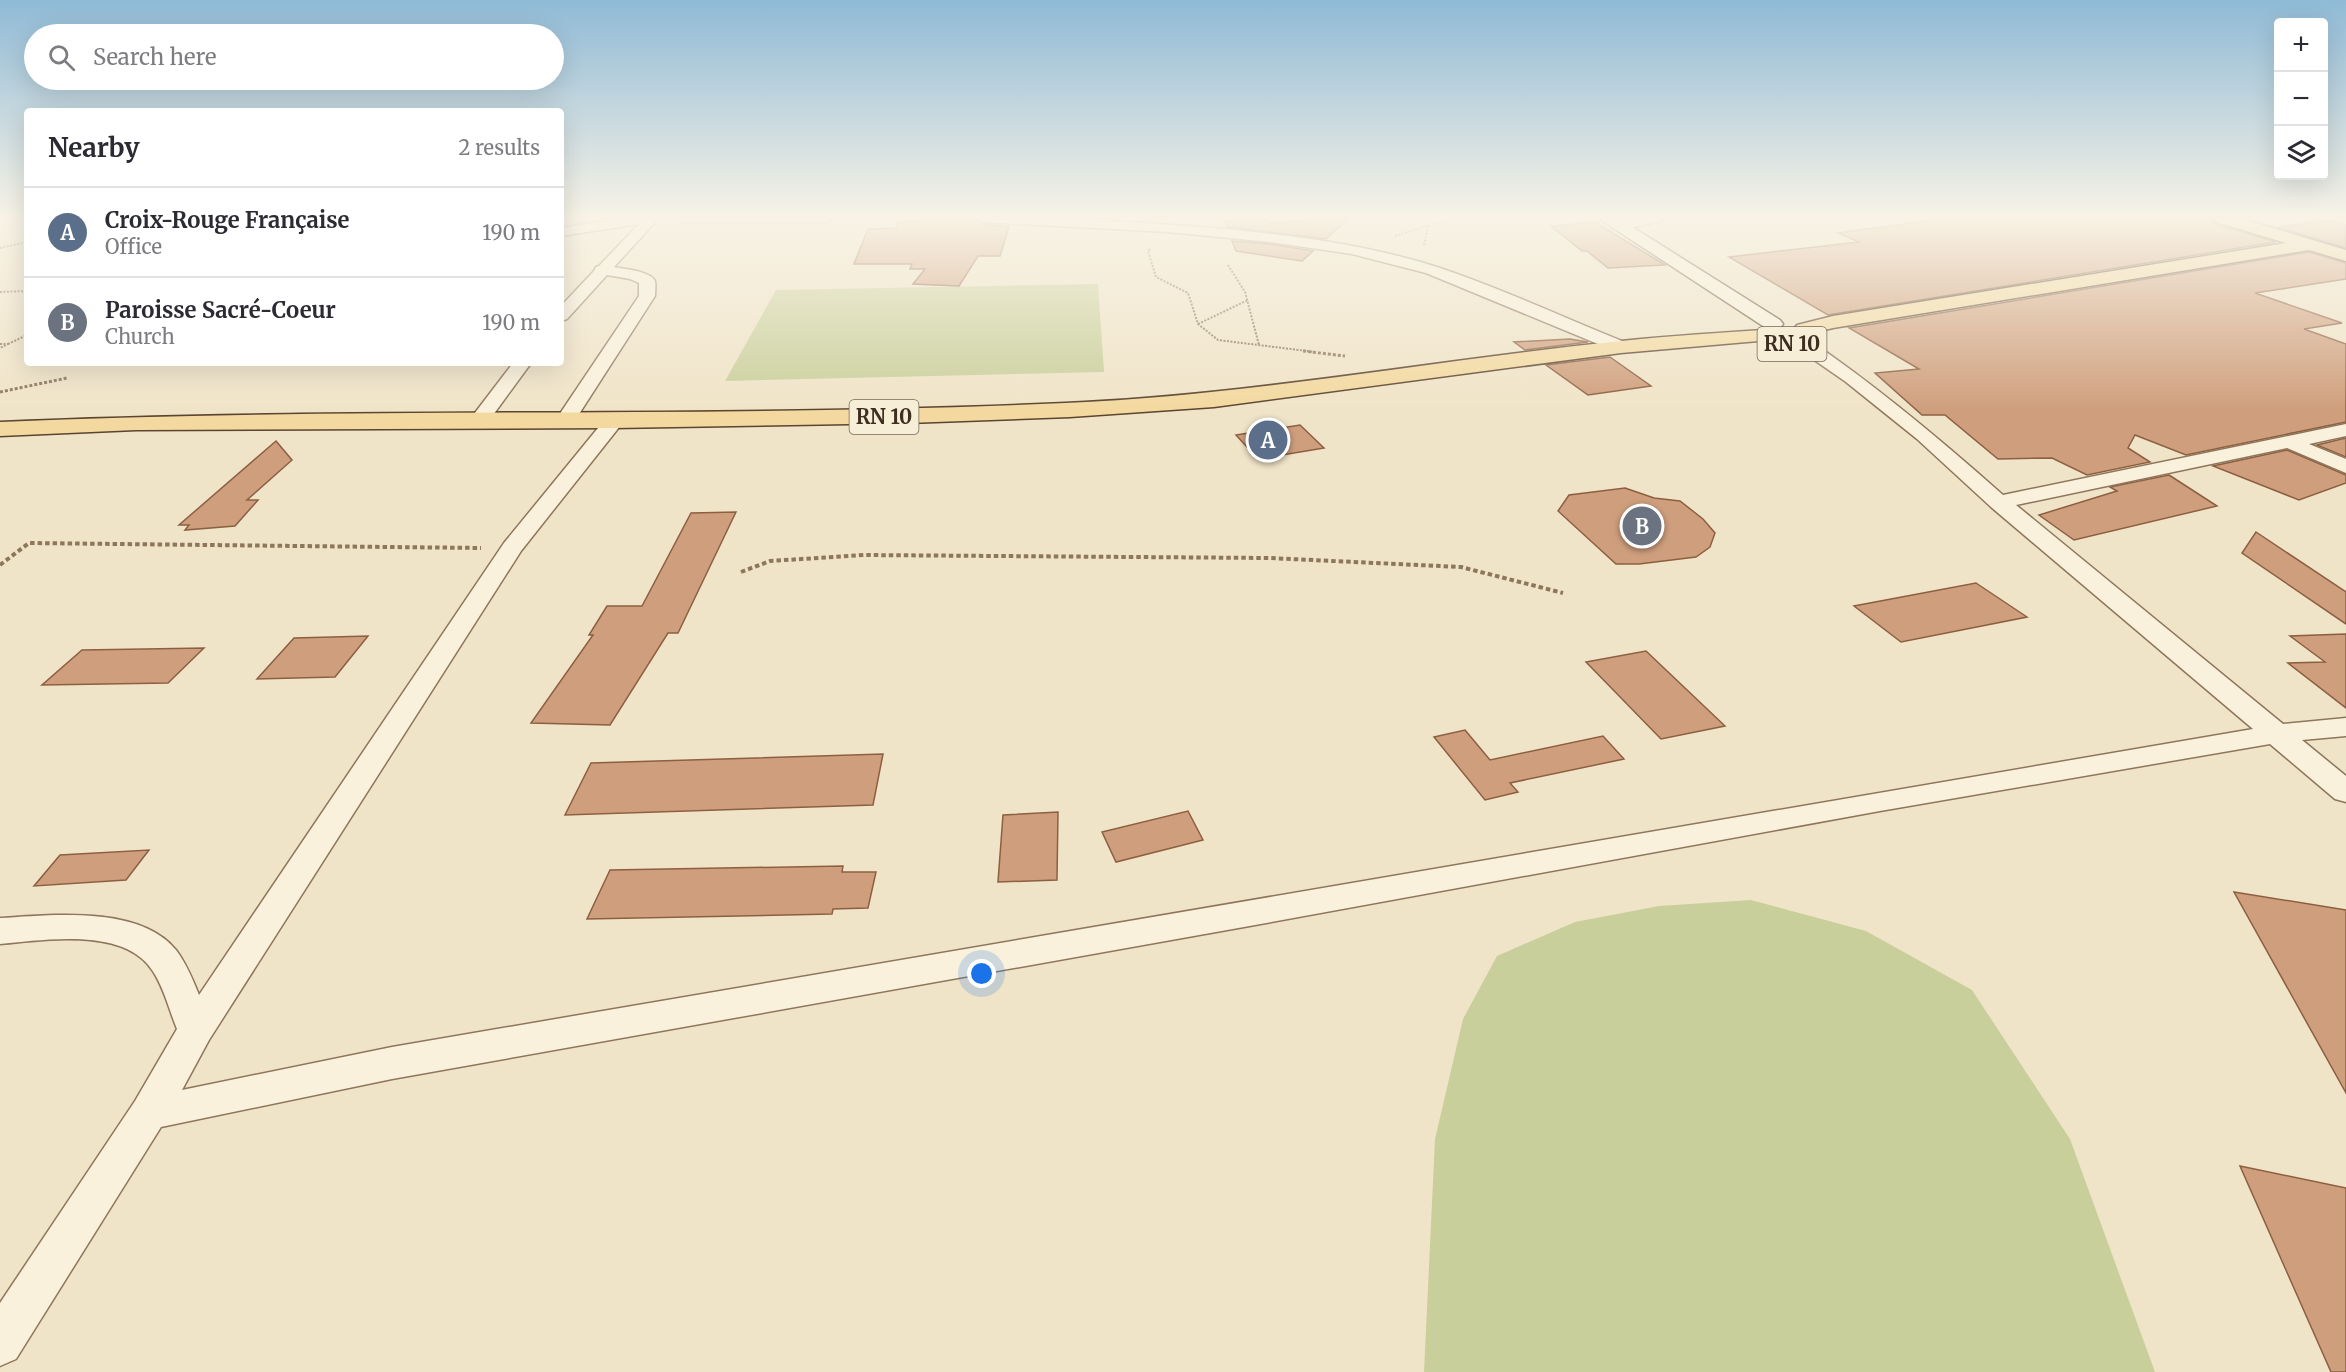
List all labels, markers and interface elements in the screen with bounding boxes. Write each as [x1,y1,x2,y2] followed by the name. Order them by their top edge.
[2274,18,2328,180] map controls
[2274,18,2328,72] button: +
[24,24,564,90] search box
[45,41,78,74] icon: search
[93,43,216,71] text: Search here
[2274,72,2328,126] button: −
[2274,126,2328,180] button: layers
[48,131,140,164] text: Nearby
[458,135,540,160] text: 2 results
[105,206,349,234] text: Croix-Rouge Française
[60,220,75,245] text: A
[482,220,540,245] text: 190 m
[105,234,162,259] text: Office
[105,296,336,324] text: Paroisse Sacré-Coeur
[61,310,74,335] text: B
[482,310,540,335] text: 190 m
[105,324,175,349] text: Church
[1758,327,1826,361] road number: RN 10
[850,400,918,434] road number: RN 10
[1248,418,1288,462] pin: A
[1622,504,1662,548] pin: B
[967,959,996,988] your location

